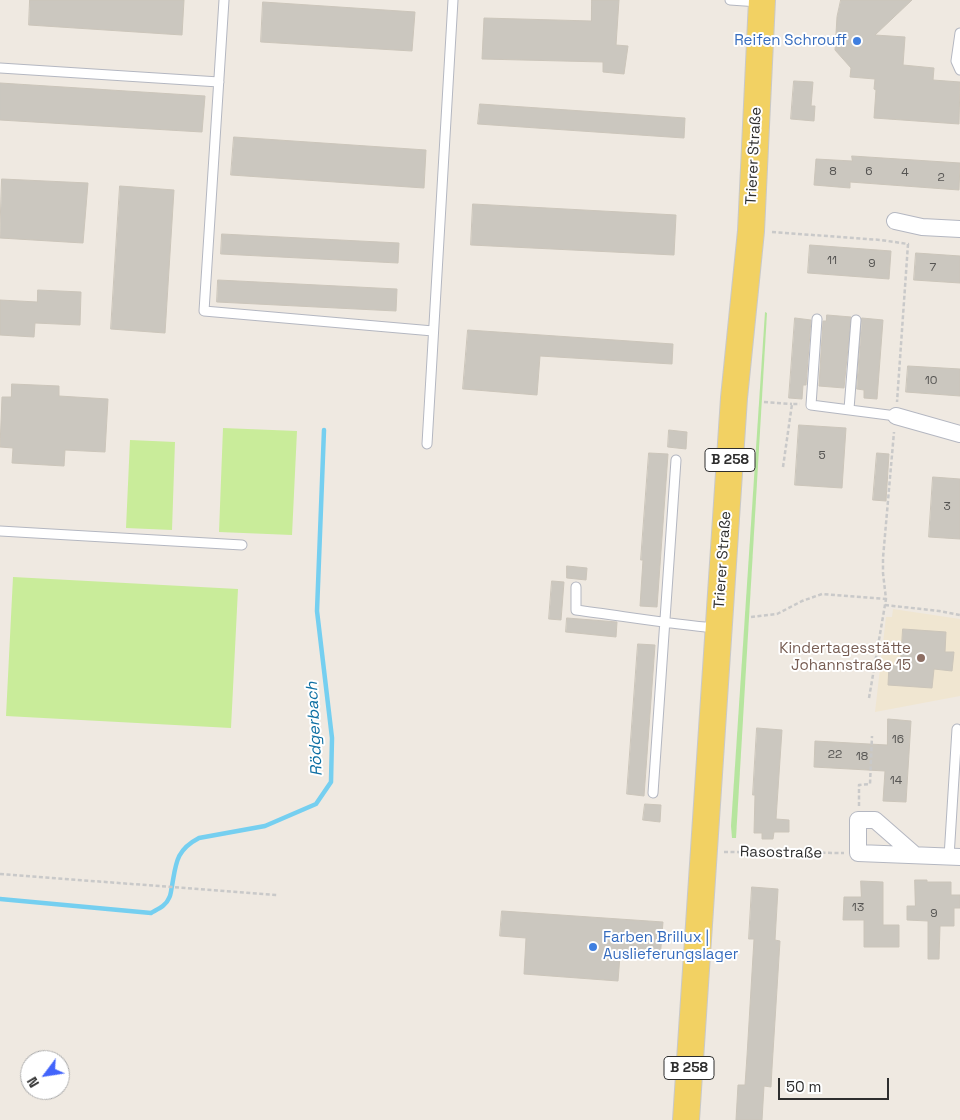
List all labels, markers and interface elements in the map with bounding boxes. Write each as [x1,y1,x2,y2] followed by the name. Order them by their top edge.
[734,32,847,50] place label: Reifen Schrouff
[851,35,863,47] marker: Reifen Schrouff
[742,107,766,205] street label: Trierer Straße
[829,165,837,179] house number: 8
[865,165,873,179] house number: 6
[901,166,909,180] house number: 4
[937,171,945,185] house number: 2
[827,254,837,268] house number: 11
[868,257,876,271] house number: 9
[930,261,936,275] house number: 7
[925,374,937,388] house number: 10
[705,448,755,472] road number: B 258
[818,449,826,463] house number: 5
[943,500,951,514] house number: 3
[711,510,735,610] street label: Trierer Straße
[779,640,911,675] place label: Kindertagesstätte Johannstraße 15
[915,652,927,664] marker: Kindertagesstätte Johannstraße 15
[303,681,327,777] water label: Rödgerbach
[892,733,904,747] house number: 16
[828,748,842,762] house number: 22
[856,750,868,764] house number: 18
[890,774,902,788] house number: 14
[740,843,822,863] street label: Rasostraße
[852,901,864,915] house number: 13
[930,907,938,921] house number: 9
[603,929,738,964] place label: Farben Brillux | Auslieferungslager
[587,941,599,953] marker: Farben Brillux | Auslieferungslager
[20,1050,70,1100] north arrow
[664,1056,714,1080] road number: B 258
[780,1068,891,1100] scale bar
[23,1074,43,1091] text: N
[786,1077,821,1096] text: 50 m

